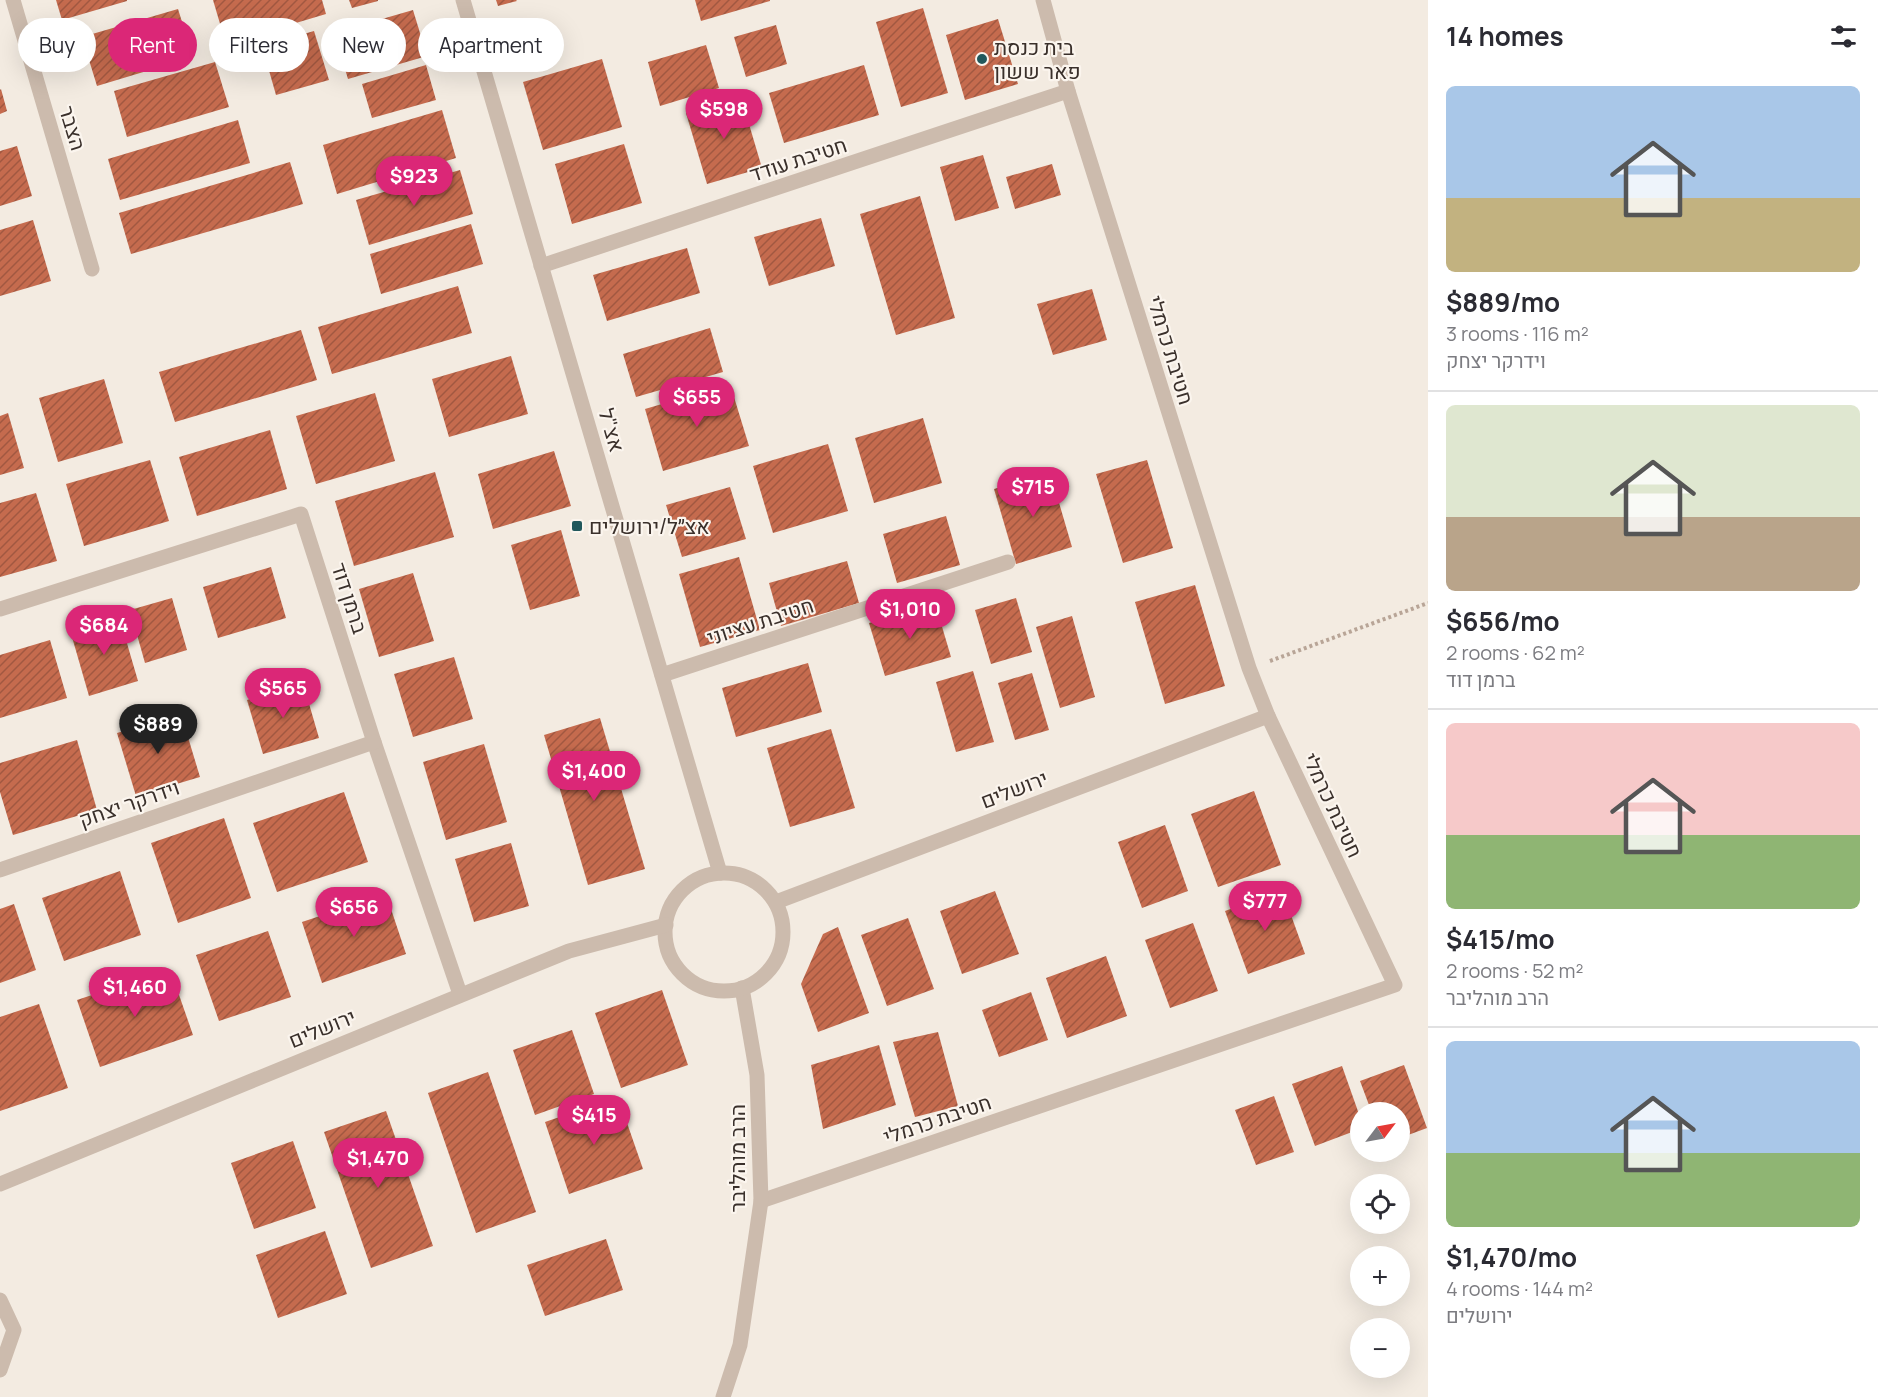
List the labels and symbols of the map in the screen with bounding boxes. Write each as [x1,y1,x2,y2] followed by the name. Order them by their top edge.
[994,33,1081,85] place label: בית כנסת פאר ששון
[975,52,989,66] marker: בית כנסת פאר ששון
[688,89,760,140] pin: $598
[53,102,93,154] street label: הצבר
[746,130,850,188] street label: חטיבת עודד
[378,156,450,207] pin: $923
[1141,292,1201,408] street label: חטיבת כרמלי
[661,377,733,428] pin: $655
[592,405,632,455] street label: אצ"ל
[997,467,1069,518] pin: $715
[589,512,710,540] place label: אצ״ל/ירושלים
[570,519,584,533] marker: אצ״ל/ירושלים
[325,559,375,637] street label: ברמן דוד
[861,589,959,640] pin: $1,010
[703,591,817,651] street label: חטיבת עציוני
[68,605,140,656] pin: $684
[247,668,319,719] pin: $565
[122,704,194,755] pin: $889
[1297,748,1369,862] street label: חטיבת כרמלי
[545,751,643,802] pin: $1,400
[976,763,1052,815] street label: ירושלים
[75,773,183,833] street label: וידרקר יצחק
[1229,881,1301,932] pin: $777
[318,887,390,938] pin: $656
[86,967,184,1018] pin: $1,460
[284,1002,360,1054] street label: ירושלים
[879,1087,995,1151] street label: חטיבת כרמלי
[558,1095,630,1146] pin: $415
[1350,1102,1410,1162] north arrow
[723,1104,751,1212] street label: הרב מוהליבר
[329,1138,427,1189] pin: $1,470

